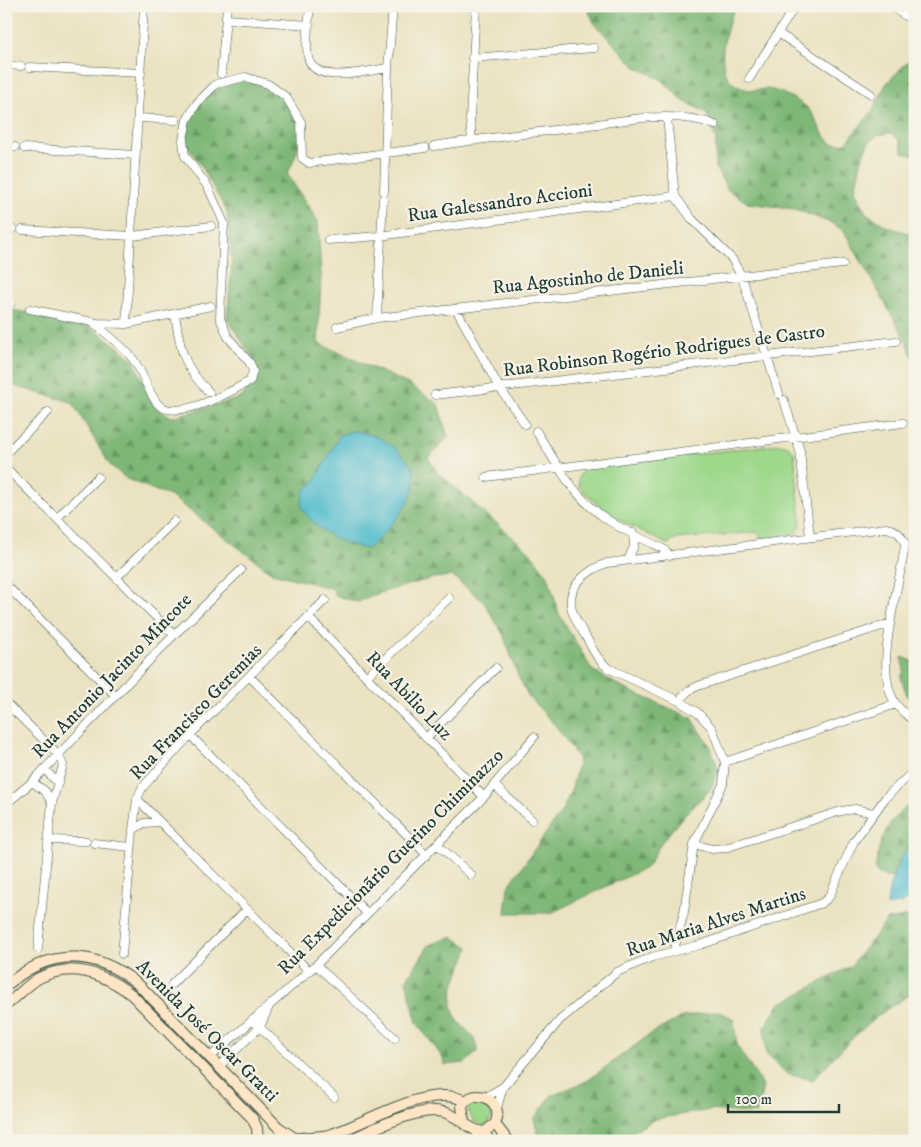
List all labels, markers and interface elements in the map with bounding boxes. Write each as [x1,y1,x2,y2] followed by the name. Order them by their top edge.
[406,179,594,227] street label: Rua Galessandro Accioni
[491,257,685,299] street label: Rua Agostinho de Danieli
[502,320,826,382] street label: Rua Robinson Rogério Rodrigues de Castro
[27,589,197,763] street label: Rua Antonio Jacinto Mincote
[125,639,267,785] street label: Rua Francisco Geremias
[361,647,457,745] street label: Rua Abilio Luz
[273,744,509,980] street label: Rua Expedicionãrio Guerino Chiminazzo
[623,882,809,962] street label: Rua Maria Alves Martins
[131,955,283,1107] street label: Avenida José Oscar Gratti
[728,1082,840,1114] scale bar
[736,1090,772,1109] text: 100 m

